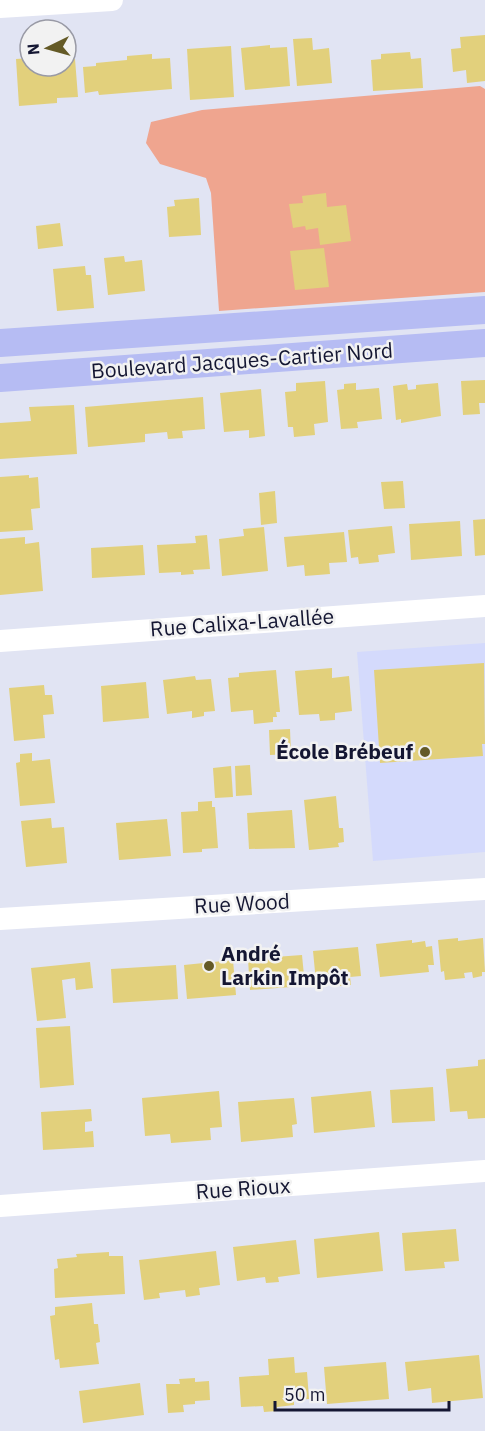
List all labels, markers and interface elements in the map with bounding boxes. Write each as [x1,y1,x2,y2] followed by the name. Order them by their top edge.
[18,18,78,78] north arrow
[23,43,44,56] text: N
[90,335,394,385] street label: Boulevard Jacques-Cartier Nord
[149,602,335,642] street label: Rue Calixa-Lavallée
[276,737,413,765] place label: École Brébeuf
[418,745,432,759] marker: École Brébeuf
[193,887,291,919] street label: Rue Wood
[221,939,349,991] place label: André Larkin Impôt
[202,959,216,973] marker: André Larkin Impôt
[195,1171,292,1205] street label: Rue Rioux
[275,1374,449,1412] scale bar
[284,1383,326,1406] text: 50 m

